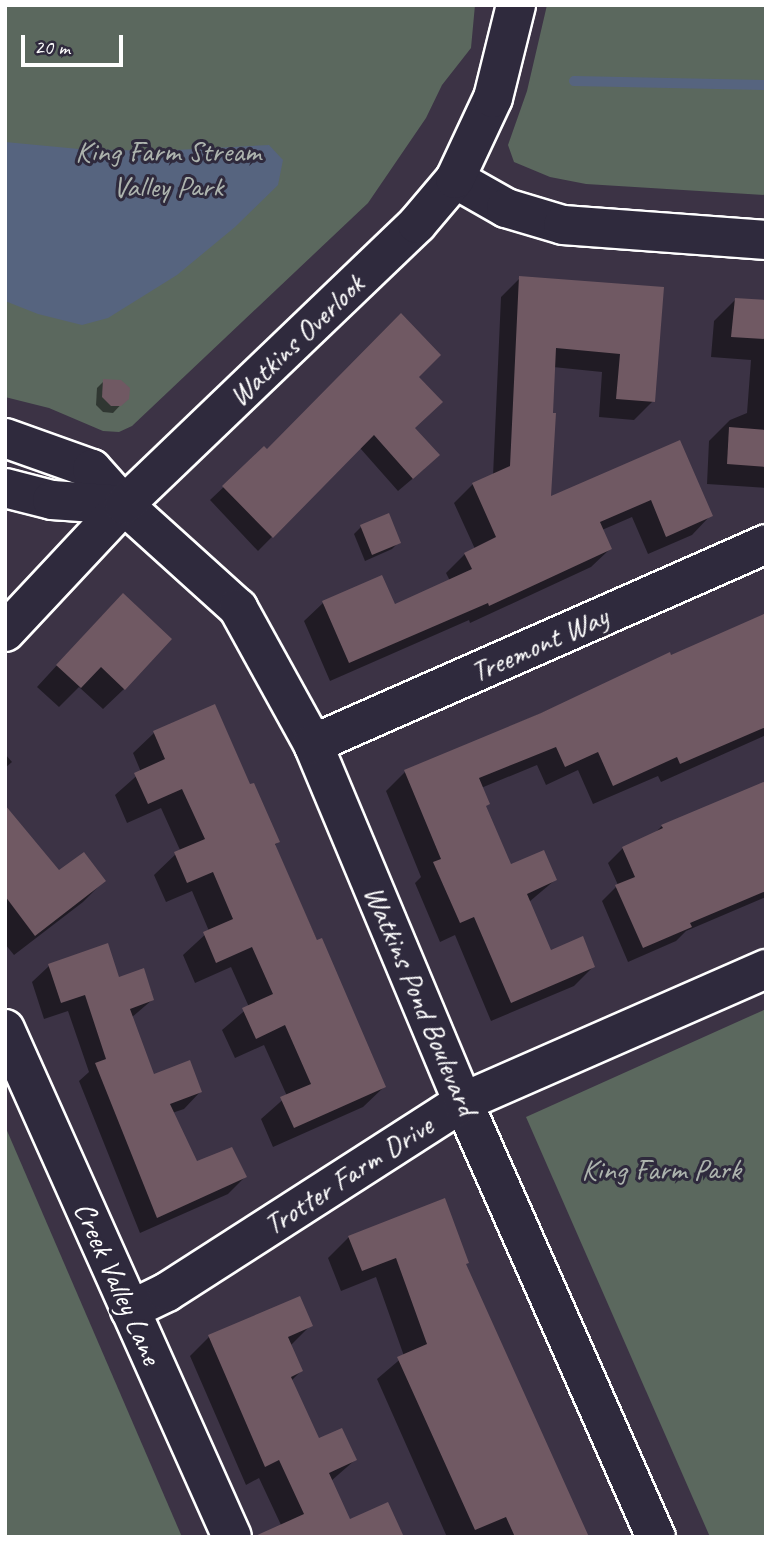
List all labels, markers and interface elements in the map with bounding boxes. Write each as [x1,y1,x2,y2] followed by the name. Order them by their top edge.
[24,21,126,65] scale bar
[34,34,70,60] text: 20 m
[74,133,262,204] park label: King Farm Stream Valley Park
[220,266,372,414] street label: Watkins Overlook
[465,598,613,690] street label: Treemont Way
[356,880,486,1120] street label: Watkins Pond Boulevard
[256,1106,440,1244] street label: Trotter Farm Drive
[580,1151,742,1187] park label: King Farm Park
[66,1196,170,1370] street label: Creek Valley Lane

